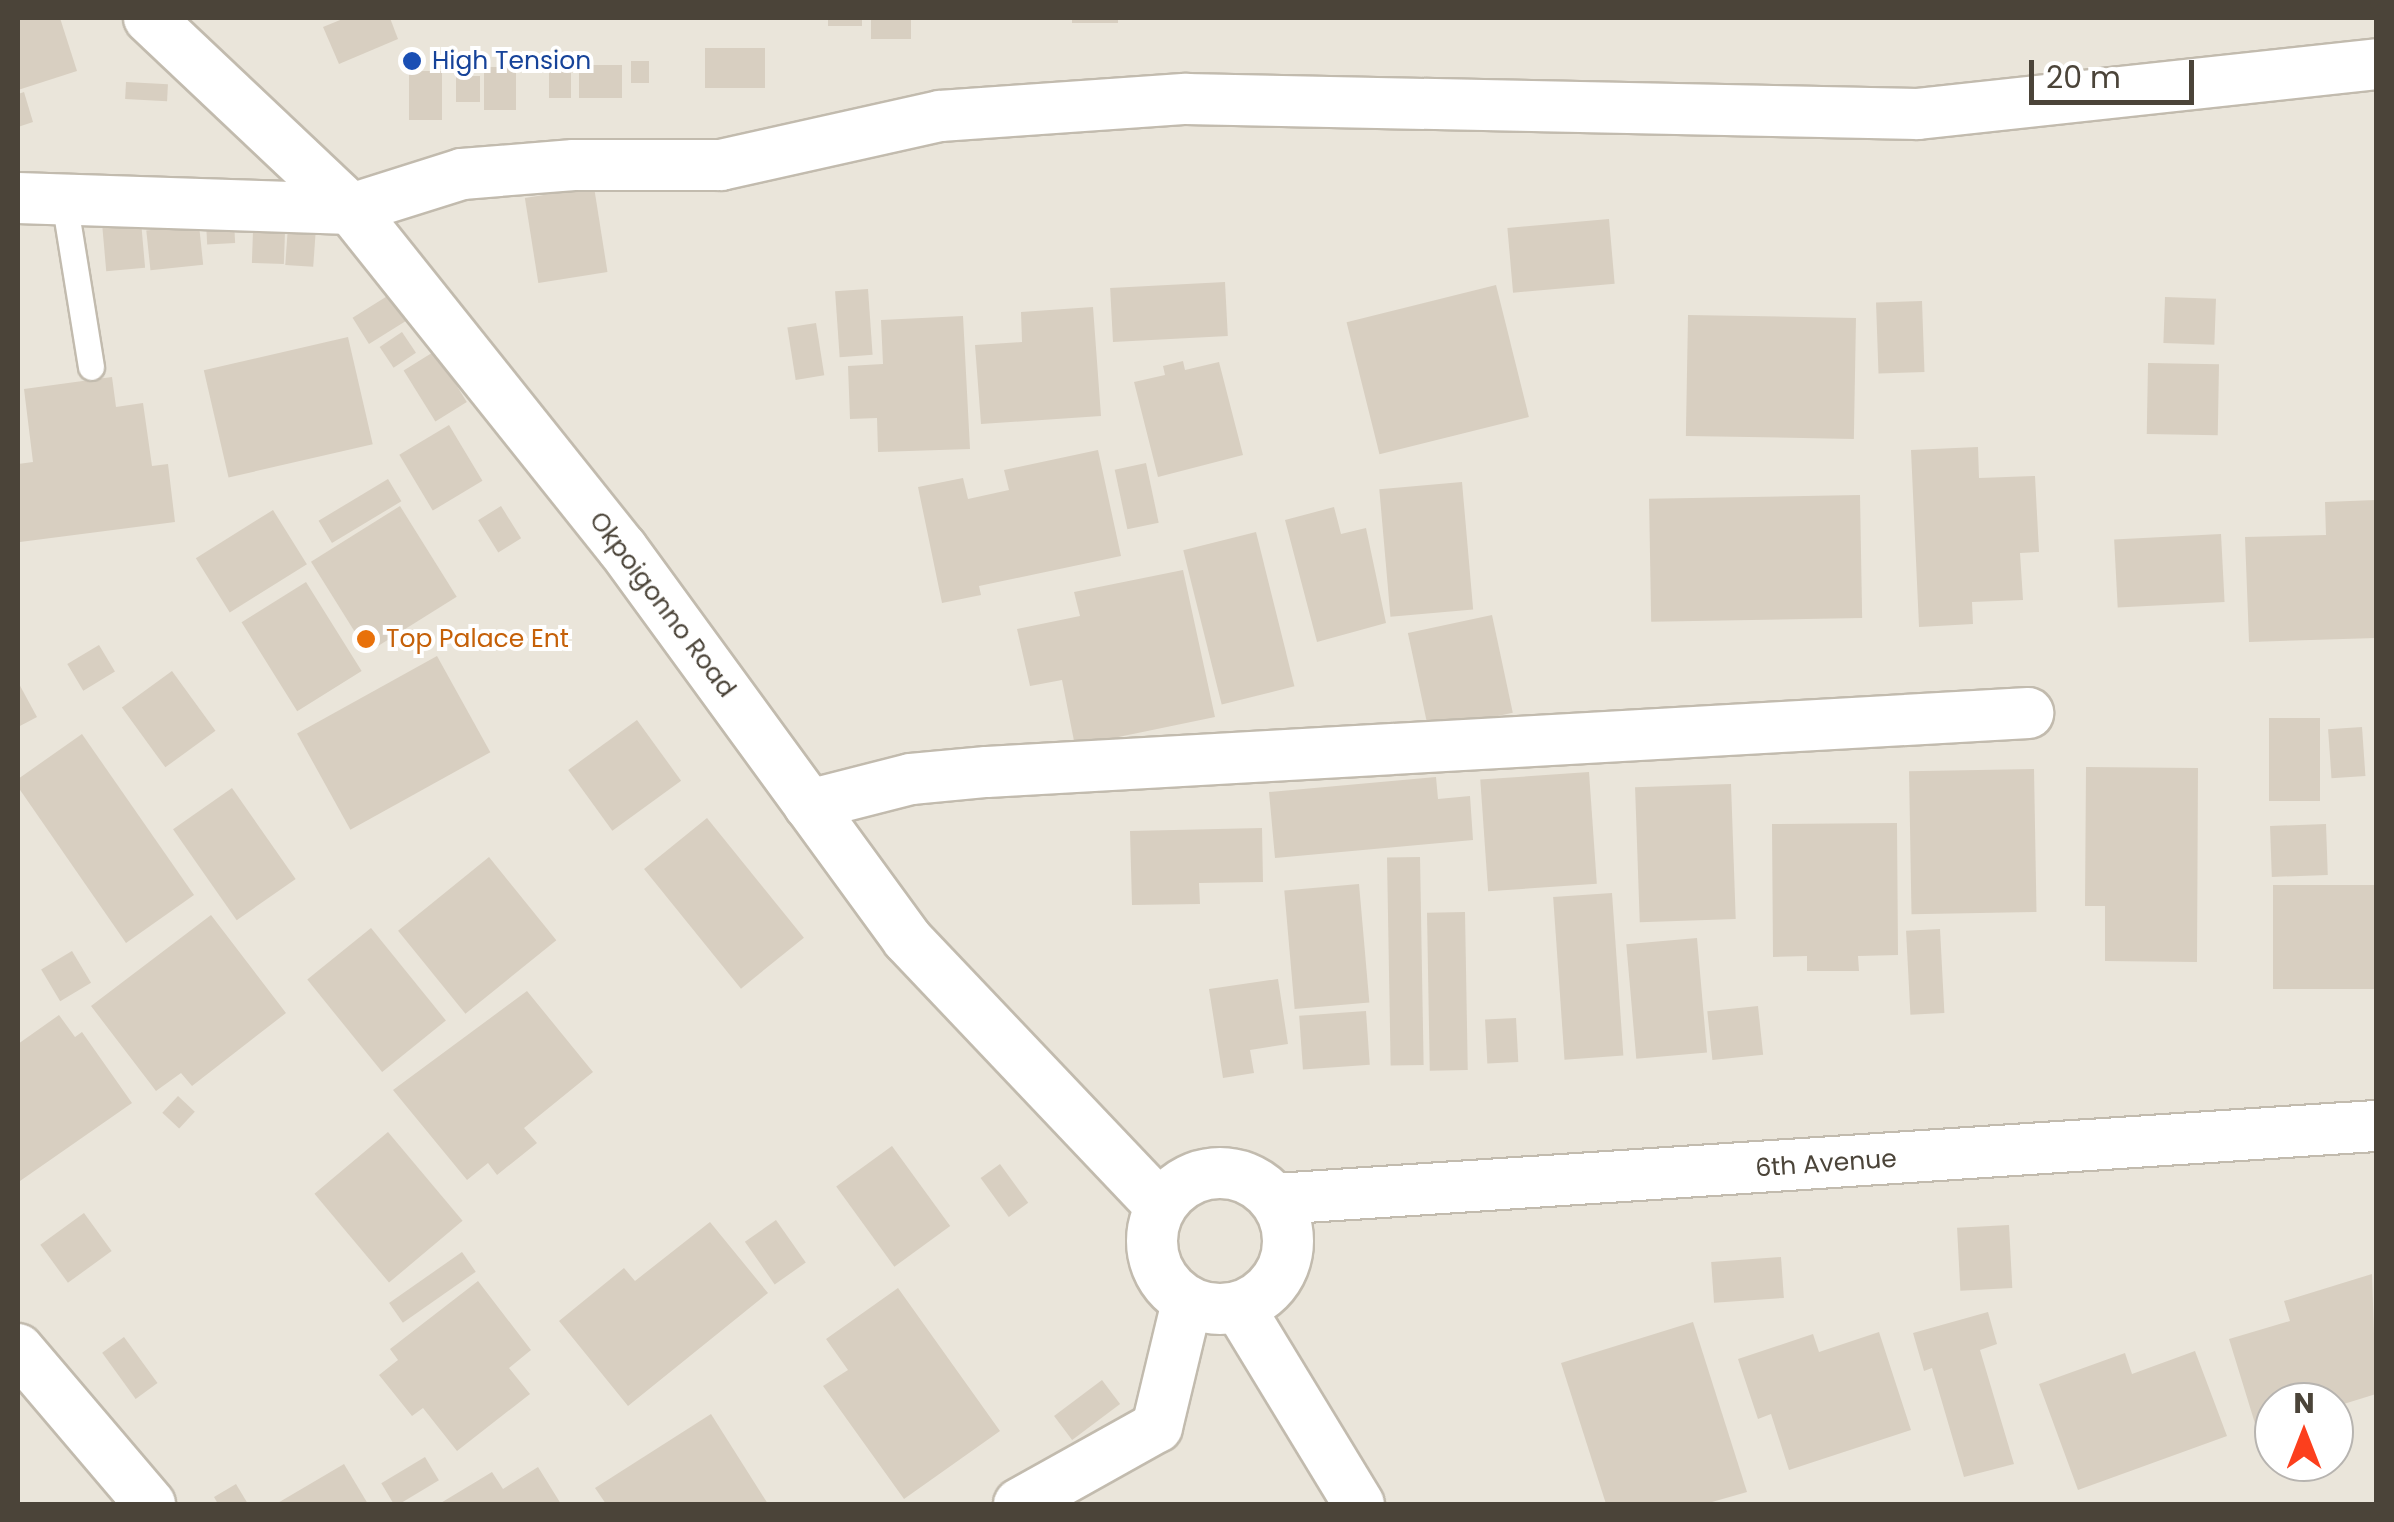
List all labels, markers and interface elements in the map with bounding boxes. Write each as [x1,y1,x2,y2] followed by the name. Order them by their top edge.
[2034,40,2199,102] scale bar
[432,46,591,76] place label: High Tension
[401,50,423,72] marker: High Tension
[2046,56,2121,99] text: 20 m
[583,506,741,704] street label: Okpoigonno Road
[386,624,569,654] place label: Top Palace Ent
[355,628,377,650] marker: Top Palace Ent
[1754,1144,1898,1184] street label: 6th Avenue
[2254,1382,2354,1482] north arrow
[2293,1384,2315,1423] text: N

